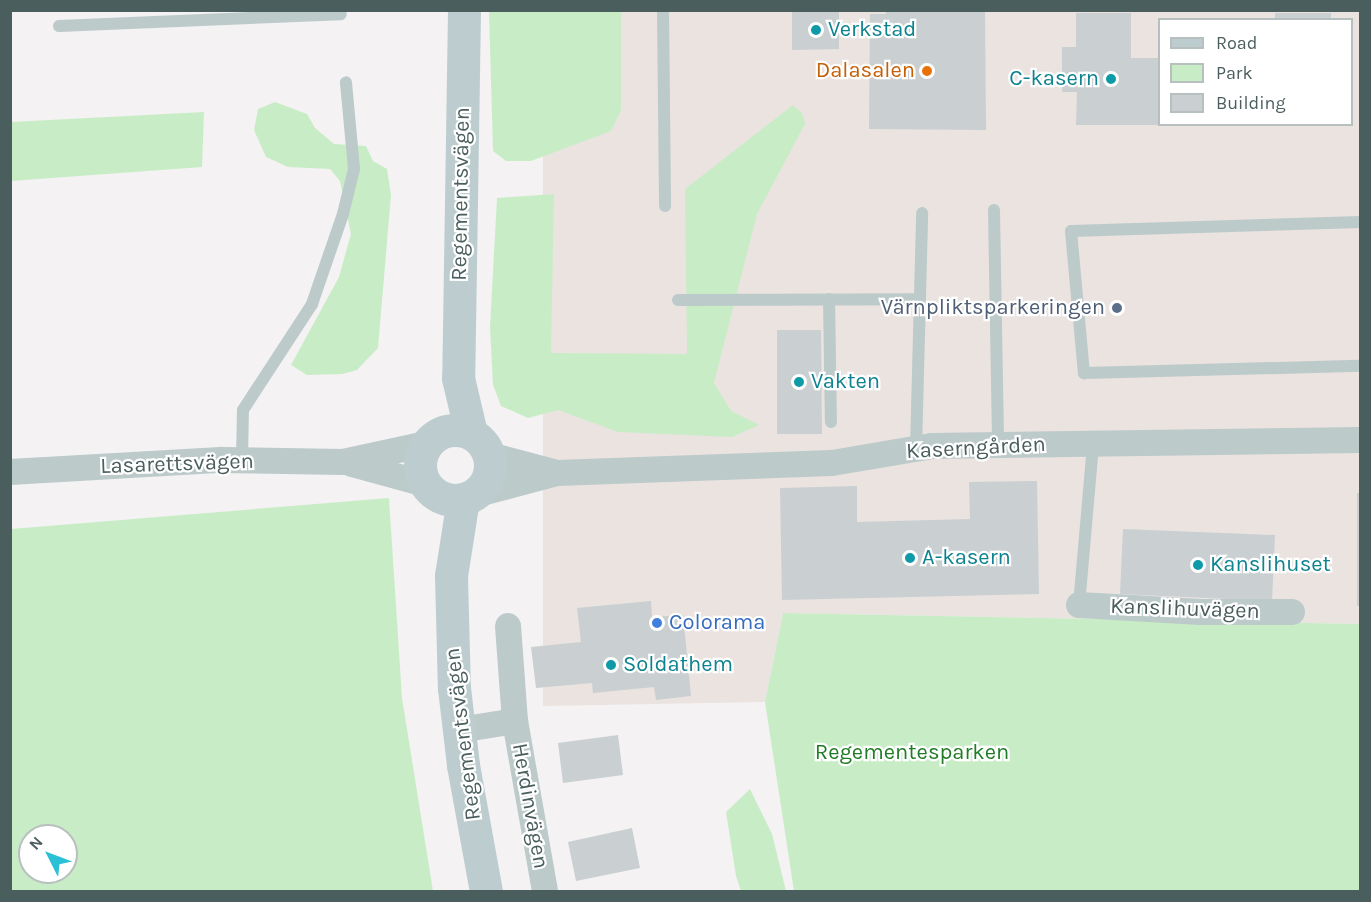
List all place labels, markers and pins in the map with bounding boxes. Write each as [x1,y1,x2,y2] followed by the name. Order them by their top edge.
[828,17,916,43] place label: Verkstad
[809,23,823,37] marker: Verkstad
[816,58,915,84] place label: Dalasalen
[920,64,934,78] marker: Dalasalen
[1009,66,1099,92] place label: C-kasern
[1104,72,1118,86] marker: C-kasern
[881,295,1105,321] place label: Värnpliktsparkeringen
[1110,301,1124,315] marker: Värnpliktsparkeringen
[811,369,880,395] place label: Vakten
[792,375,806,389] marker: Vakten
[922,545,1011,571] place label: A-kasern
[903,551,917,565] marker: A-kasern
[1210,552,1331,578] place label: Kanslihuset
[1191,558,1205,572] marker: Kanslihuset
[669,610,765,636] place label: Colorama
[650,616,664,630] marker: Colorama
[623,652,733,678] place label: Soldathem
[604,658,618,672] marker: Soldathem

